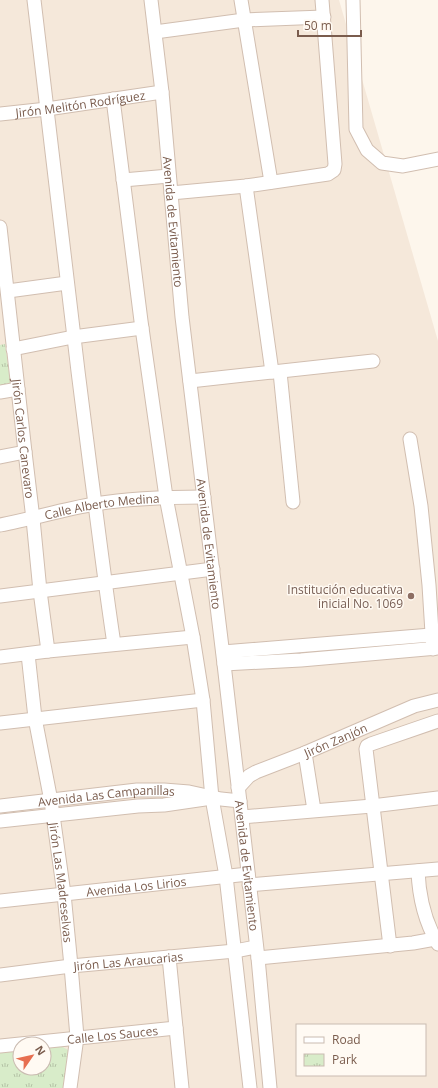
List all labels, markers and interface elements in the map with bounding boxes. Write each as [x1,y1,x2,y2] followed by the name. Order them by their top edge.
[298,12,361,38] scale bar
[304,17,332,34] text: 50 m
[14,86,147,121] street label: Jirón Melitón Rodríguez
[159,156,188,288] street label: Avenida de Evitamiento
[8,377,39,499] street label: Jirón Carlos Canevaro
[193,478,226,610] street label: Avenida de Evitamiento
[43,489,160,523] street label: Calle Alberto Medina
[287,581,403,612] place label: Institución educativa inicial No. 1069
[406,591,416,601] marker: Institución educativa inicial No. 1069
[300,719,370,761] street label: Jirón Zanjón
[37,781,176,810] street label: Avenida Las Campanillas
[231,799,263,932] street label: Avenida de Evitamiento
[45,820,77,944] street label: Jirón Las Madreselvas
[85,872,187,900] street label: Avenida Los Lirios
[72,947,184,974] street label: Jirón Las Araucarias
[66,1021,159,1048] street label: Calle Los Sauces
[296,1024,426,1076] legend
[332,1031,361,1048] text: Road
[12,1036,52,1076] north arrow
[32,1042,49,1058] text: N
[332,1051,358,1068] text: Park

